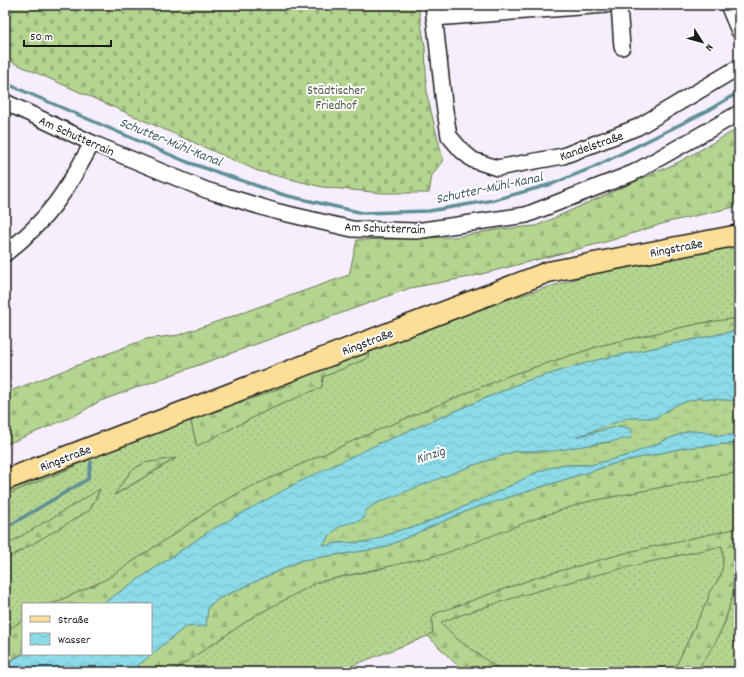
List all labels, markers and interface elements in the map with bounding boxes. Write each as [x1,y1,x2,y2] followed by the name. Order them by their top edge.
[24,22,111,48] scale bar
[682,22,722,62] north arrow
[30,29,53,46] text: 50 m
[700,40,716,54] text: N
[307,82,365,116] park label: Städtischer Friedhof
[35,112,117,162] street label: Am Schutterrain
[116,113,226,173] water label: Schutter-Mühl-Kanal
[557,128,626,167] street label: Kandelstraße
[434,168,546,210] water label: Schutter-Mühl-Kanal
[344,219,426,240] street label: Am Schutterrain
[648,235,705,264] street label: Ringstraße
[340,325,397,362] street label: Ringstraße
[38,441,95,478] street label: Ringstraße
[413,442,449,470] water label: Kinzig
[22,603,152,655] legend
[58,612,89,629] text: Straße
[58,632,91,649] text: Wasser

